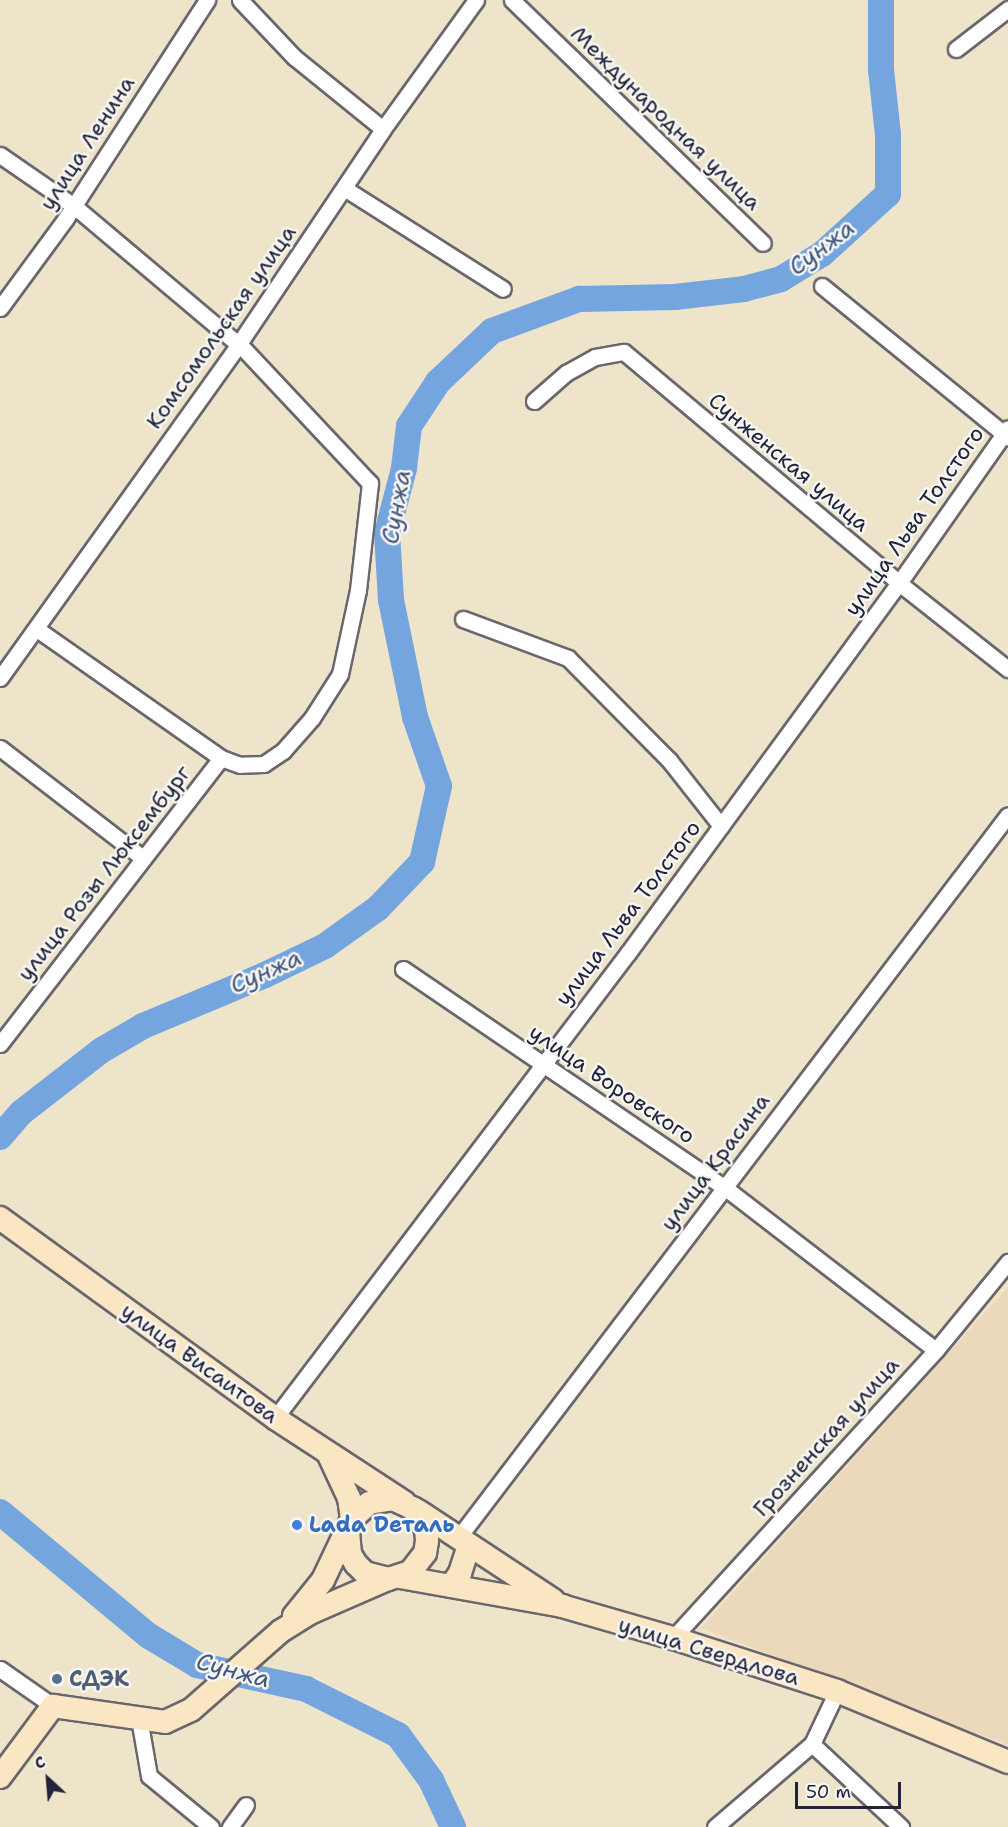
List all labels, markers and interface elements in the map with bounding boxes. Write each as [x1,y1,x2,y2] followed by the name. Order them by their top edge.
[565,20,767,216] street label: Международная улица
[34,71,140,215] street label: улица Ленина
[783,214,861,282] water label: Сунжа
[141,220,301,434] street label: Комсомольская улица
[703,387,875,537] street label: Сунженская улица
[839,421,989,621] street label: улица Льва Толстого
[376,467,418,547] water label: Сунжа
[12,760,196,986] street label: улица Розы Люксембург
[550,815,706,1011] street label: улица Льва Толстого
[226,944,306,1000] water label: Сунжа
[524,1019,700,1149] street label: улица Воровского
[655,1088,775,1236] street label: улица Красина
[116,1297,284,1429] street label: улица Висаитова
[747,1352,905,1522] street label: Грозненская улица
[309,1512,454,1538] place label: Lada Dеталь
[290,1518,304,1532] marker: Lada Dеталь
[615,1611,803,1691] street label: улица Свердлова
[193,1647,273,1695] water label: Сунжа
[69,1666,129,1692] place label: СДЭК
[50,1672,64,1686] marker: СДЭК
[18,1749,78,1809] north arrow
[31,1751,49,1774] text: С
[798,1770,904,1808] scale bar
[806,1780,851,1804] text: 50 m

